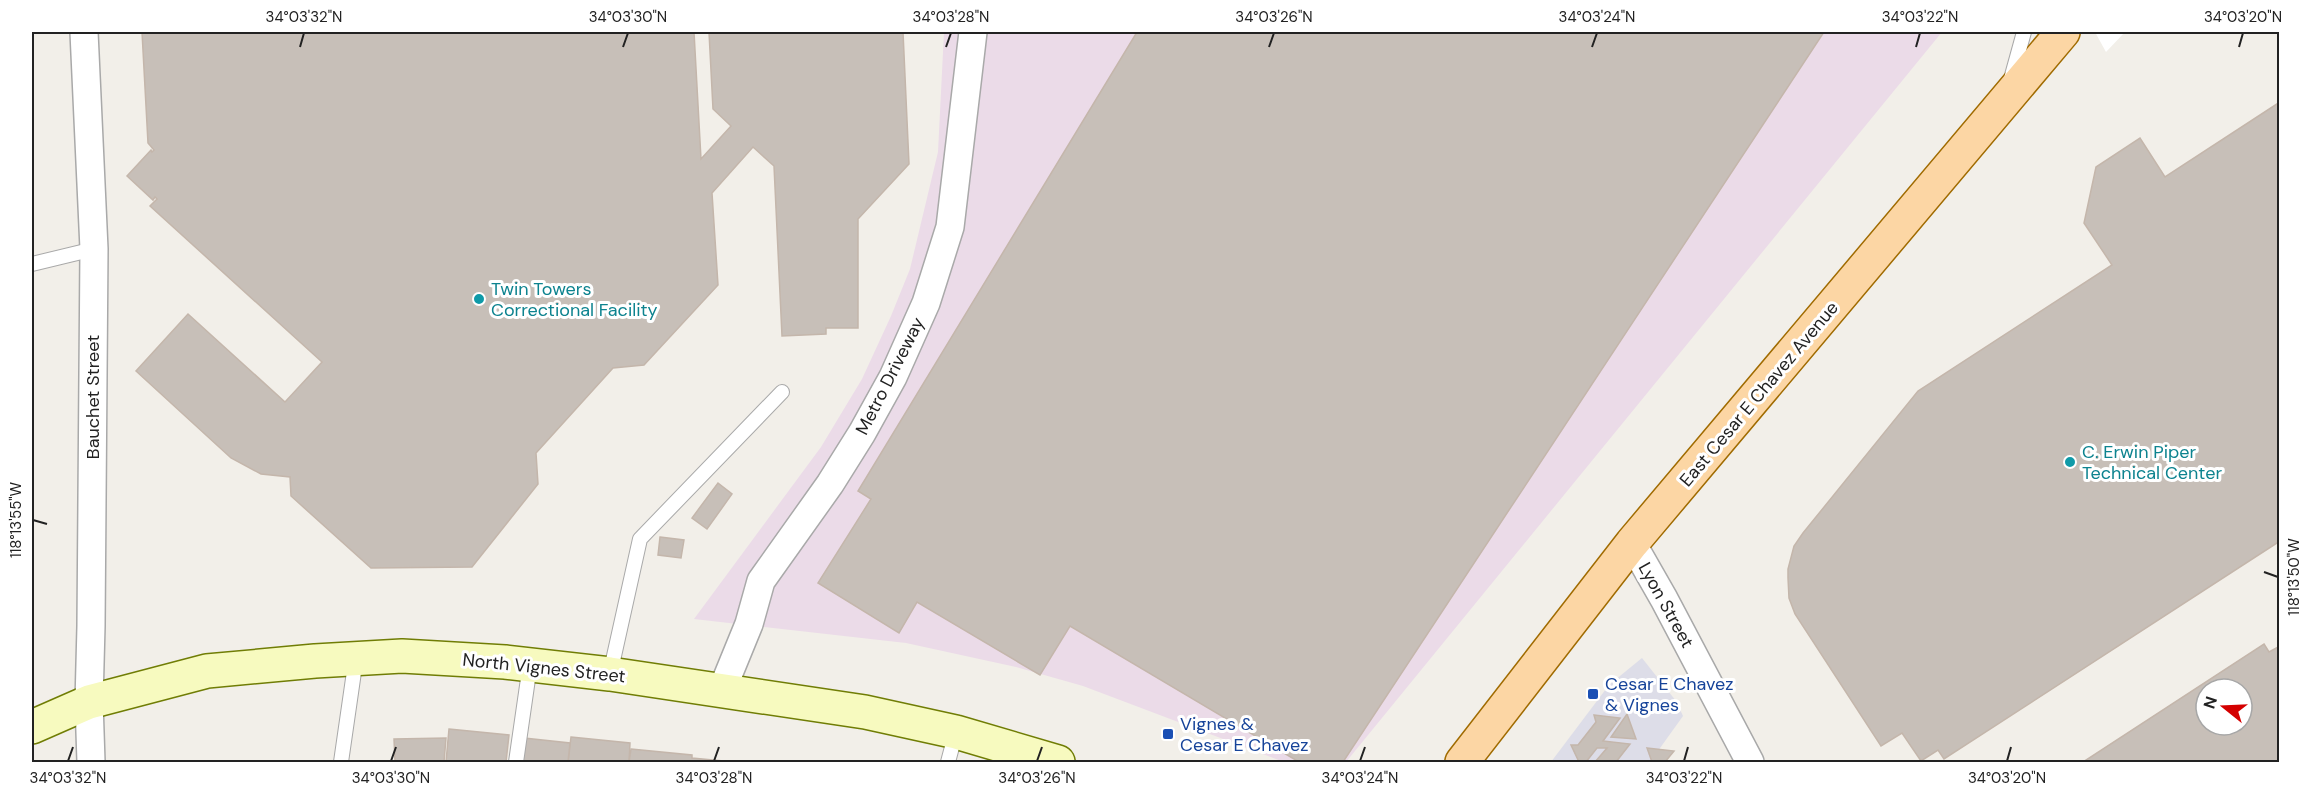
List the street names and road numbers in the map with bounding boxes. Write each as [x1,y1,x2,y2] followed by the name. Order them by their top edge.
[1674,296,1844,492] street label: East Cesar E Chavez Avenue
[850,313,930,439] street label: Metro Driveway
[81,335,105,459] street label: Bauchet Street
[1633,558,1699,652] street label: Lyon Street
[461,648,627,688] street label: North Vignes Street

